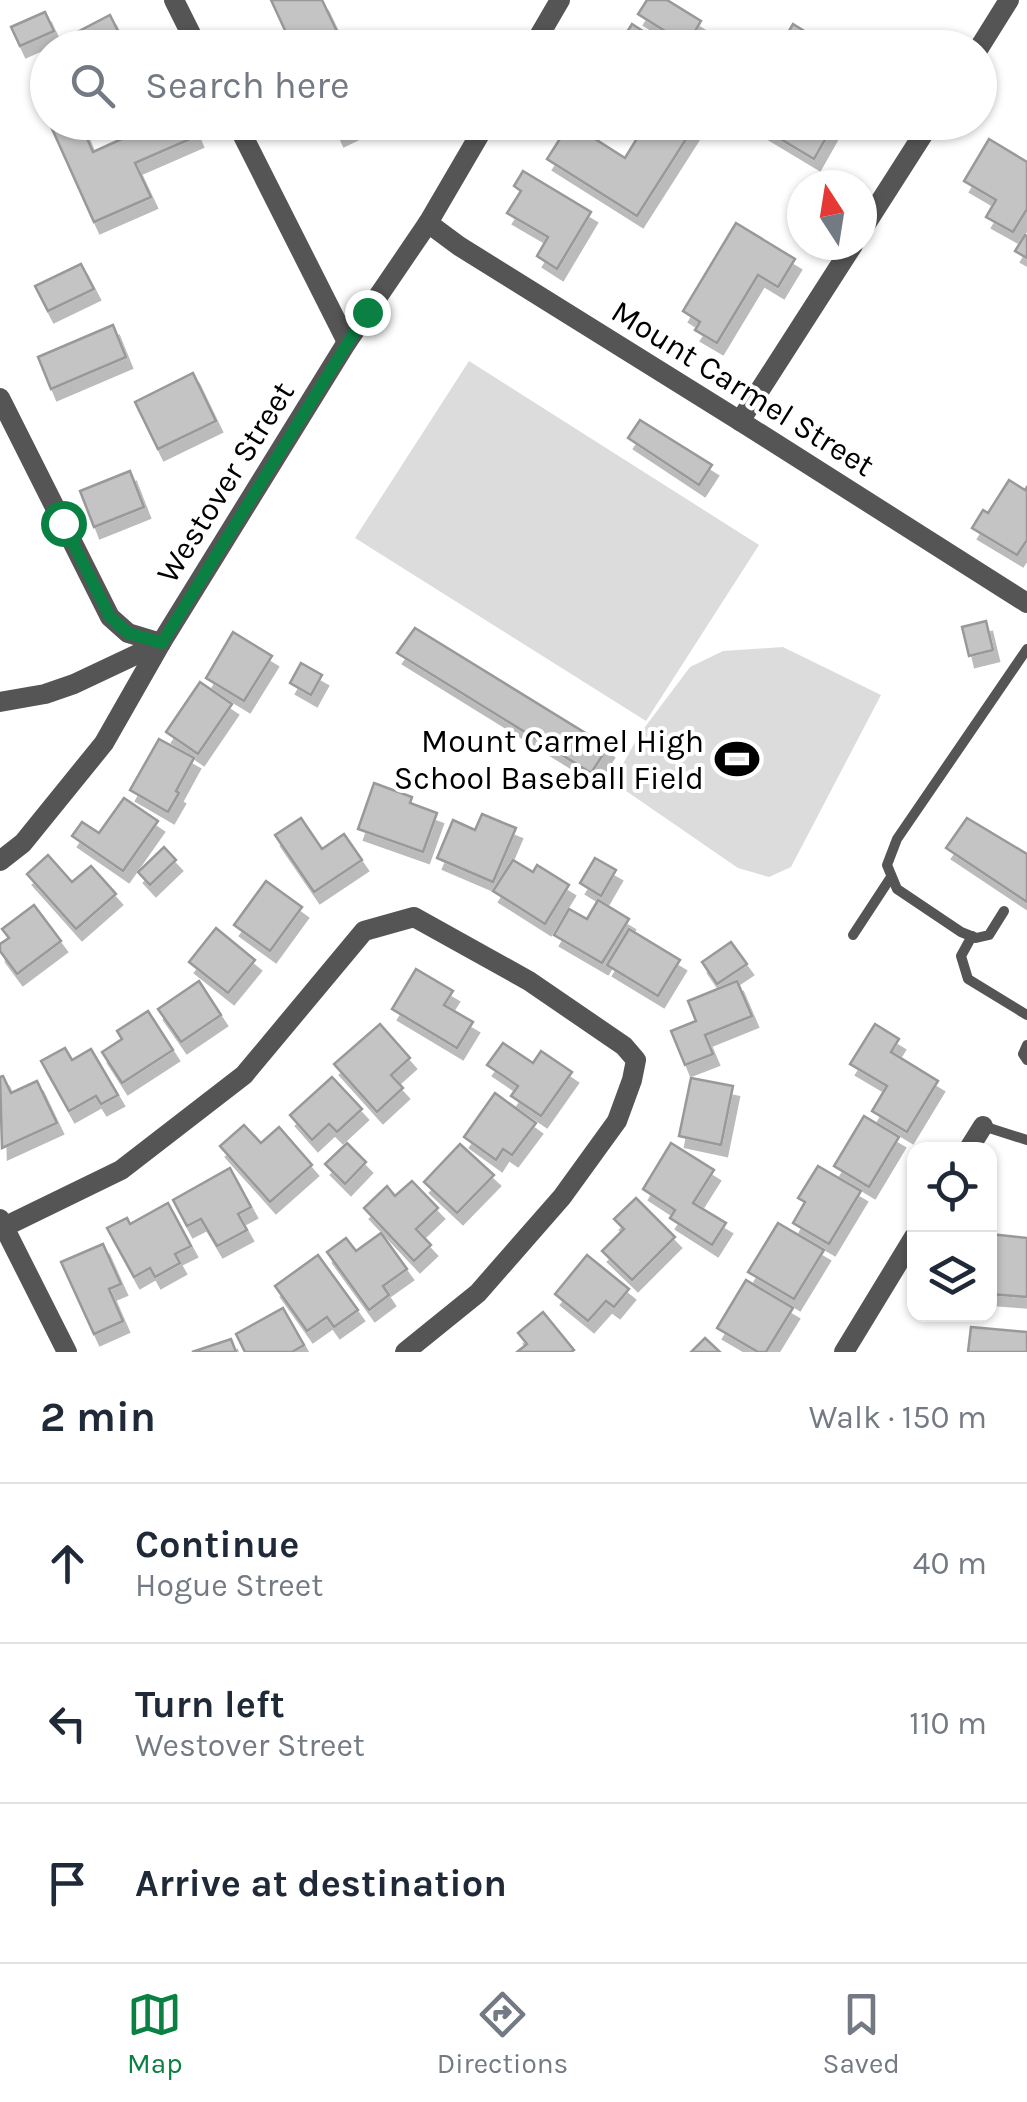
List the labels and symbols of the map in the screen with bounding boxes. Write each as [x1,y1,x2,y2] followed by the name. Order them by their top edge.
[787,170,877,260] north arrow
[345,290,391,336] route end
[605,293,881,484] street label: Mount Carmel Street
[149,375,302,590] street label: Westover Street
[41,501,87,547] route start
[394,723,704,797] place label: Mount Carmel High School Baseball Field
[713,735,761,783] sports icon: Mount Carmel High School Baseball Field

